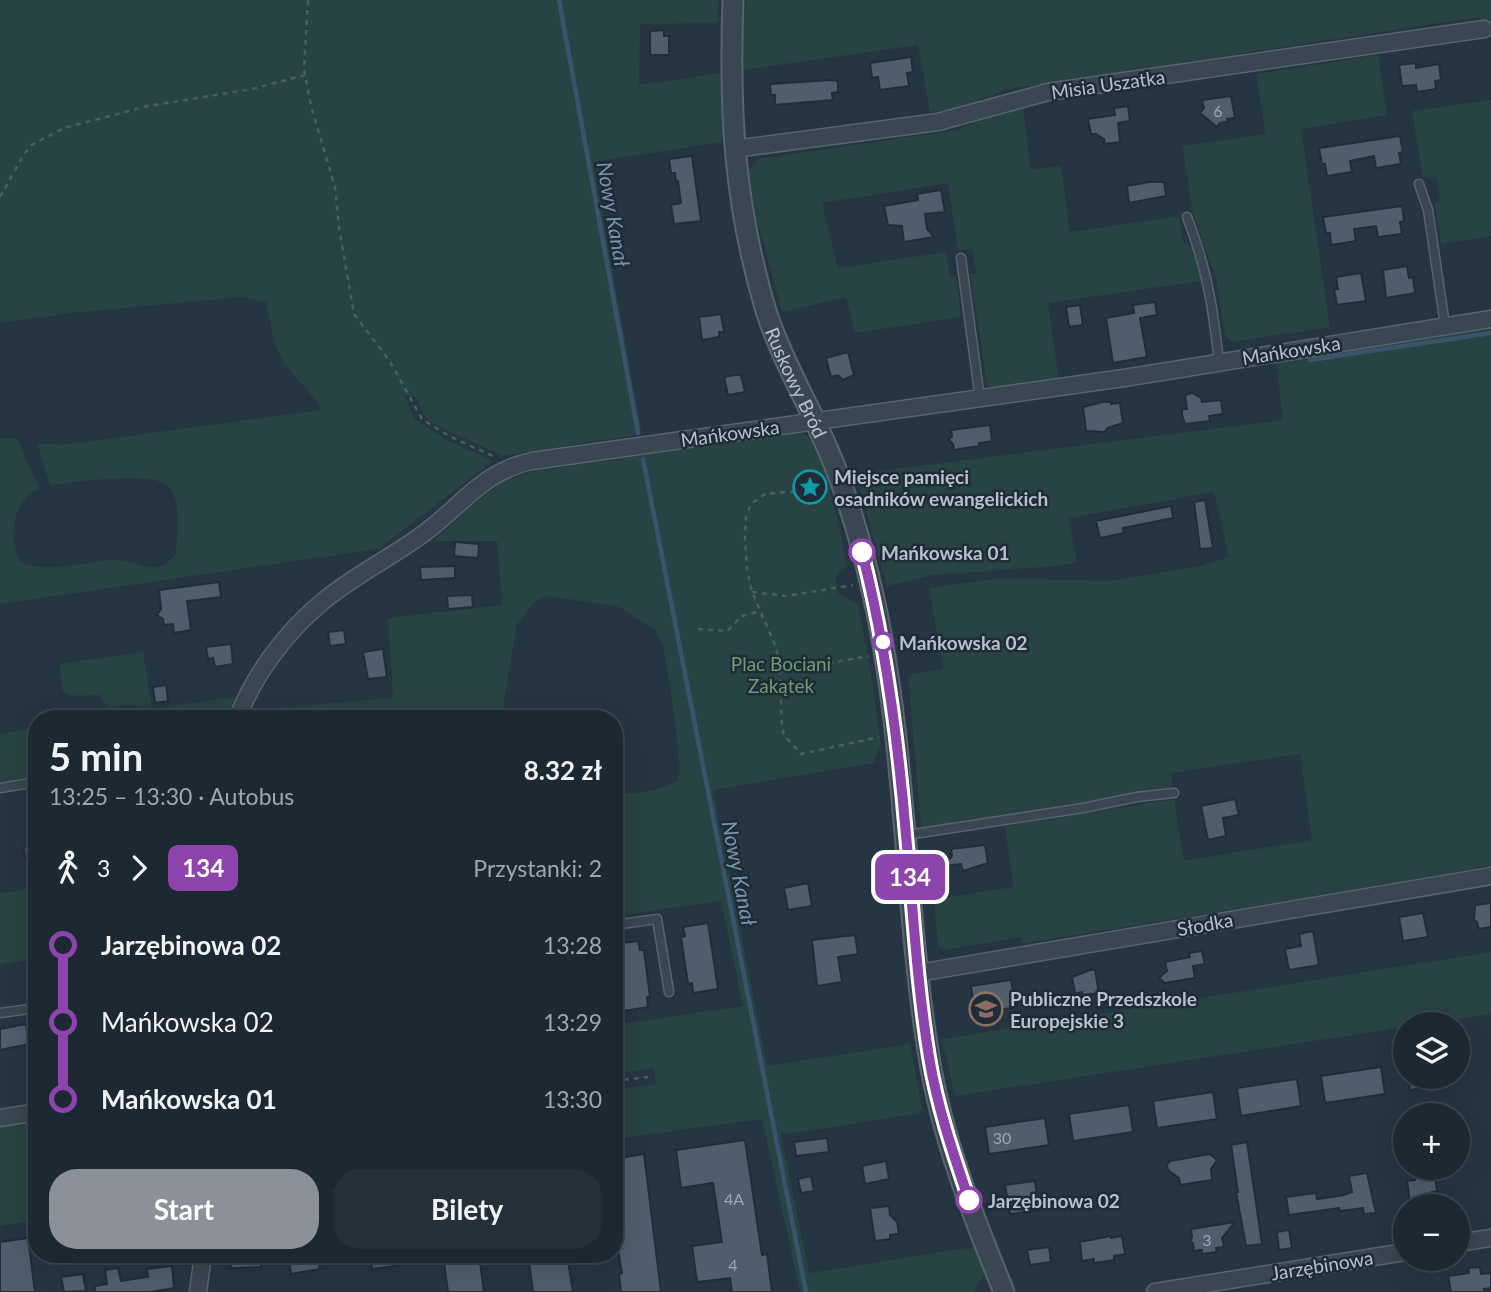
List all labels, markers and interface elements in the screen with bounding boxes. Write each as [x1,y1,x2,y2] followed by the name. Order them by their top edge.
[1050,65,1166,103] street label: Misia Uszatka
[1213,101,1223,120] house number: 6
[592,160,636,269] water label: Nowy Kanał
[761,324,833,441] street label: Ruskowy Bród
[1240,331,1342,369] street label: Mańkowska
[679,415,781,451] street label: Mańkowska
[834,465,1048,510] place label: Miejsce pamięci osadników ewangelickich
[791,468,829,506] place icon: Miejsce pamięci osadników ewangelickich
[849,539,875,565] marker: Mańkowska 01
[881,541,1009,564] place label: Mańkowska 01
[899,631,1027,654] place label: Mańkowska 02
[873,632,893,652] marker: Mańkowska 02
[731,652,831,697] park label: Plac Bociani Zakątek
[49,733,143,779] text: 5 min
[524,754,602,786] text: 8.32 zł
[49,782,294,810] text: 13:25 – 13:30 · Autobus
[718,819,763,928] water label: Nowy Kanał
[49,849,87,887] icon: walk
[120,849,158,887] icon: forward
[182,853,224,882] text: 134
[97,854,110,882] text: 3
[473,854,602,882] text: Przystanki: 2
[870,854,950,900] line badge: 134
[889,862,931,891] text: 134
[1175,908,1235,940] street label: Słodka
[101,929,281,961] text: Jarzębinowa 02
[543,931,602,959] text: 13:28
[1010,987,1197,1032] place label: Publiczne Przedszkole Europejskie 3
[967,990,1005,1028] school or university icon: Publiczne Przedszkole Europejskie 3
[101,1006,274,1038] text: Mańkowska 02
[543,1008,602,1036] text: 13:29
[1393,1012,1470,1271] map controls
[1393,1012,1470,1089] button: layers
[101,1083,277,1115] text: Mańkowska 01
[543,1085,602,1113] text: 13:30
[1393,1103,1470,1180] button: +
[993,1128,1011,1147] house number: 30
[49,1169,319,1249] button: Start
[333,1169,602,1249] button: Bilety
[956,1187,982,1213] marker: Jarzębinowa 02
[724,1189,744,1208] house number: 4A
[988,1189,1120,1212] place label: Jarzębinowa 02
[1393,1194,1470,1271] button: −
[1202,1230,1212,1249] house number: 3
[1269,1246,1375,1284] street label: Jarzębinowa
[728,1255,738,1274] house number: 4

